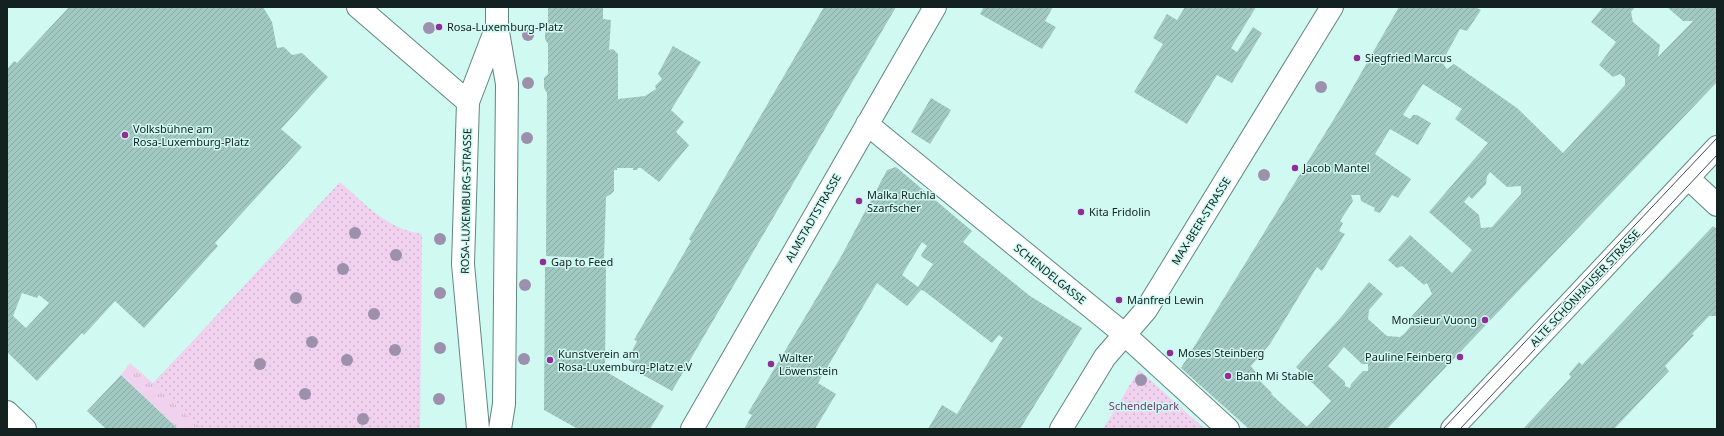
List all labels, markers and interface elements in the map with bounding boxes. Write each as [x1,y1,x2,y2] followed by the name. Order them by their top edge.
[447,19,563,34] place label: Rosa-Luxemburg-Platz
[434,22,444,32] marker: Rosa-Luxemburg-Platz
[1365,50,1452,65] place label: Siegfried Marcus
[1352,53,1362,63] marker: Siegfried Marcus
[133,121,249,149] place label: Volksbühne am Rosa-Luxemburg-Platz
[457,128,474,274] street label: ROSA-LUXEMBURG-STRASSE
[120,130,130,140] marker: Volksbühne am Rosa-Luxemburg-Platz
[1302,160,1370,175] place label: Jacob Mantel
[1290,163,1300,173] marker: Jacob Mantel
[781,171,844,264] street label: ALMSTADTSTRASSE
[1167,174,1234,268] street label: MAX-BEER-STRASSE
[867,187,936,215] place label: Malka Ruchla Szarfscher
[854,196,864,206] marker: Malka Ruchla Szarfscher
[1089,204,1151,219] place label: Kita Fridolin
[1076,207,1086,217] marker: Kita Fridolin
[1526,226,1643,349] street label: ALTE SCHÖNHAUSER STRASSE
[1011,240,1089,307] street label: SCHENDELGASSE
[551,254,613,269] place label: Gap to Feed
[538,257,548,267] marker: Gap to Feed
[1127,292,1204,307] place label: Manfred Lewin
[1114,295,1124,305] marker: Manfred Lewin
[1392,312,1477,327] place label: Monsieur Vuong
[1480,315,1490,325] marker: Monsieur Vuong
[1178,345,1264,360] place label: Moses Steinberg
[558,346,693,374] place label: Kunstverein am Rosa-Luxemburg-Platz e.V
[1165,348,1175,358] marker: Moses Steinberg
[1365,349,1452,364] place label: Pauline Feinberg
[779,350,838,378] place label: Walter Löwenstein
[1455,352,1465,362] marker: Pauline Feinberg
[545,355,555,365] marker: Kunstverein am Rosa-Luxemburg-Platz e.V
[766,359,776,369] marker: Walter Löwenstein
[1236,368,1313,383] place label: Banh Mi Stable
[1223,371,1233,381] marker: Banh Mi Stable
[1109,398,1179,413] park label: Schendelpark

